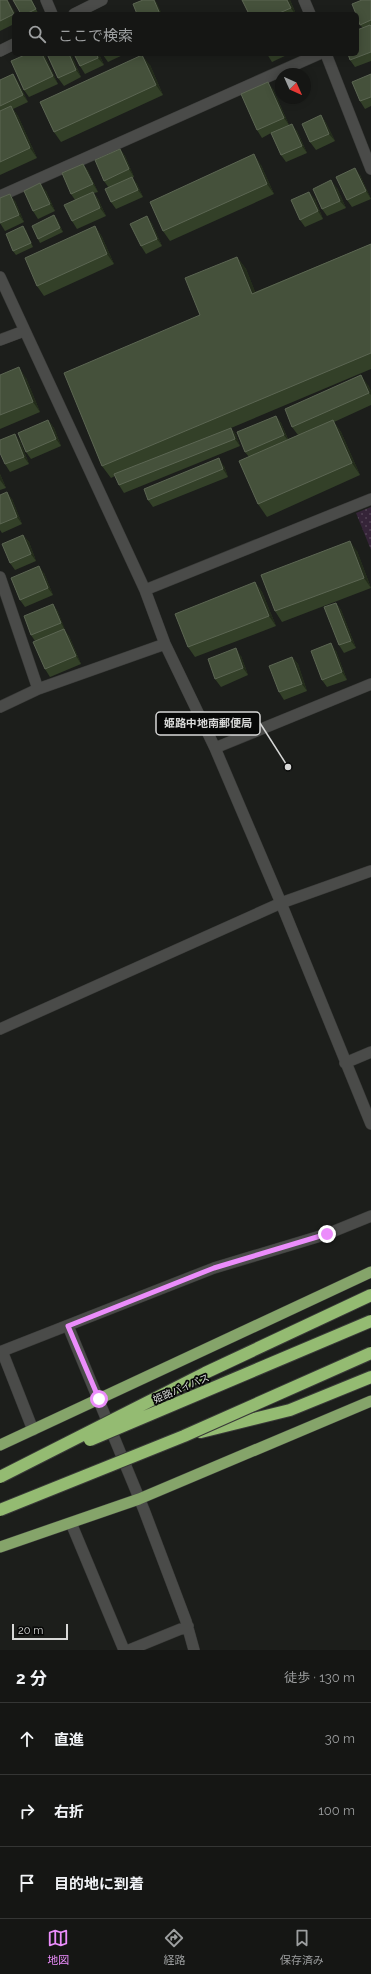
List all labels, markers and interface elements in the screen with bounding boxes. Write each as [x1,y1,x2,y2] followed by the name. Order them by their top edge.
[12,12,359,56] search box
[26,23,48,45] icon: search
[58,27,133,45] text: ここで検索
[275,68,311,104] north arrow
[156,712,260,735] callout: 姫路中地南郵便局
[164,717,252,730] text: 姫路中地南郵便局
[318,1225,336,1243] route end
[152,1372,211,1405] street label: 姫路バイパス
[90,1390,108,1408] route start
[12,1622,68,1641] scale bar
[18,1624,43,1637] text: 20 m
[16,1668,47,1688] text: 2 分
[284,1670,355,1685] text: 徒歩 · 130 m
[16,1728,38,1750] icon: ahead
[54,1731,84,1749] text: 直進
[325,1731,355,1746] text: 30 m
[16,1800,38,1822] icon: right
[54,1803,84,1821] text: 右折
[318,1803,355,1818] text: 100 m
[16,1872,38,1894] icon: arrive
[54,1875,144,1893] text: 目的地に到着
[47,1927,69,1967] tab: 地図
[163,1927,185,1967] tab: 経路
[280,1927,324,1967] tab: 保存済み

